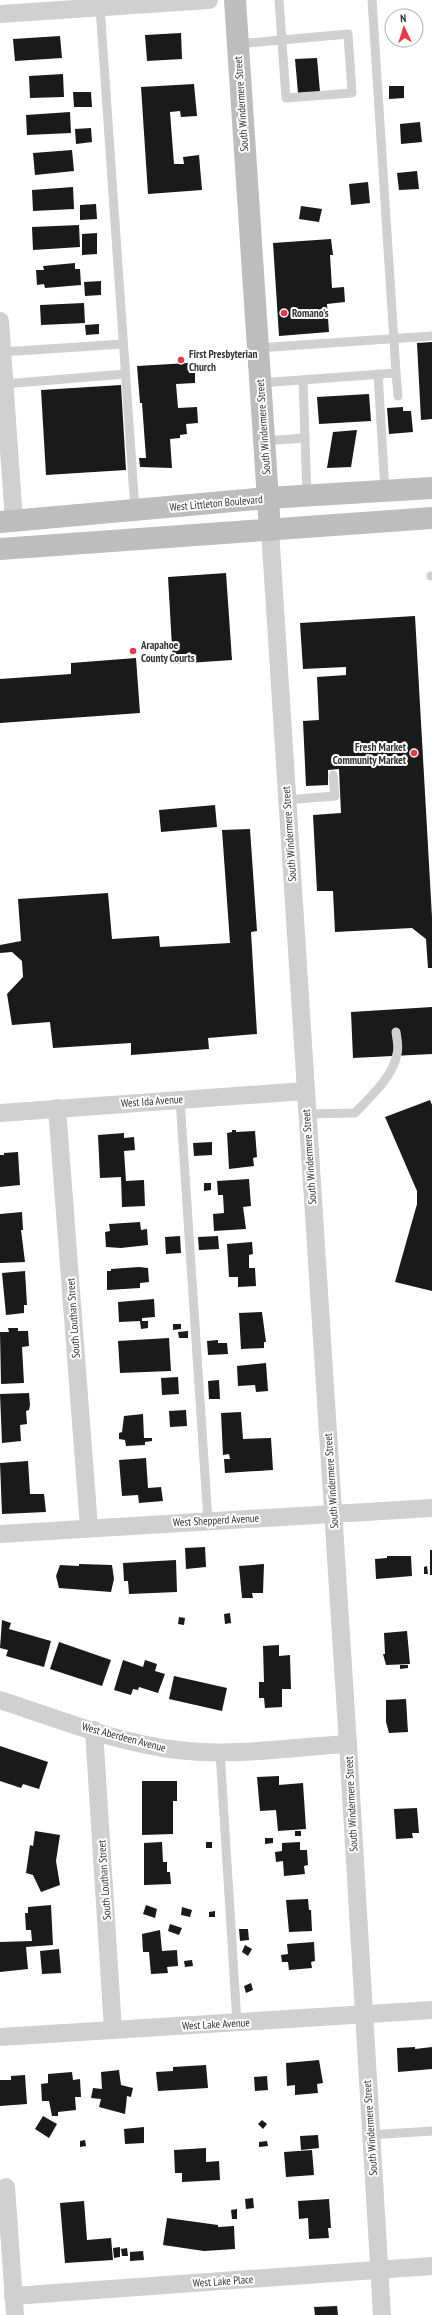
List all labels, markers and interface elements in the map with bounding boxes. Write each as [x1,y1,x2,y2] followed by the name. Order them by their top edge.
[384,8,424,48] north arrow
[400,11,407,25] text: N
[231,56,251,152] street label: South Windermere Street
[292,306,329,320] place label: Romano's
[279,308,289,318] marker: Romano's
[189,347,258,374] place label: First Presbyterian Church
[176,355,186,365] marker: First Presbyterian Church
[253,379,273,475] street label: South Windermere Street
[169,492,263,514] street label: West Littleton Boulevard
[140,638,195,665] place label: Arapahoe County Courts
[128,646,138,656] marker: Arapahoe County Courts
[333,740,407,767] place label: Fresh Market Community Market
[409,748,419,758] marker: Fresh Market Community Market
[279,786,299,882] street label: South Windermere Street
[120,1092,184,1110] street label: West Ida Avenue
[299,1109,319,1205] street label: South Windermere Street
[63,1277,83,1359] street label: South Louthan Street
[321,1433,341,1529] street label: South Windermere Street
[172,1511,260,1529] street label: West Shepperd Avenue
[81,1719,168,1755] street label: West Aberdeen Avenue
[342,1756,360,1852] street label: South Windermere Street
[94,1839,114,1921] street label: South Louthan Street
[182,2015,251,2033] street label: West Lake Avenue
[360,2080,380,2176] street label: South Windermere Street
[192,2272,254,2290] street label: West Lake Place

